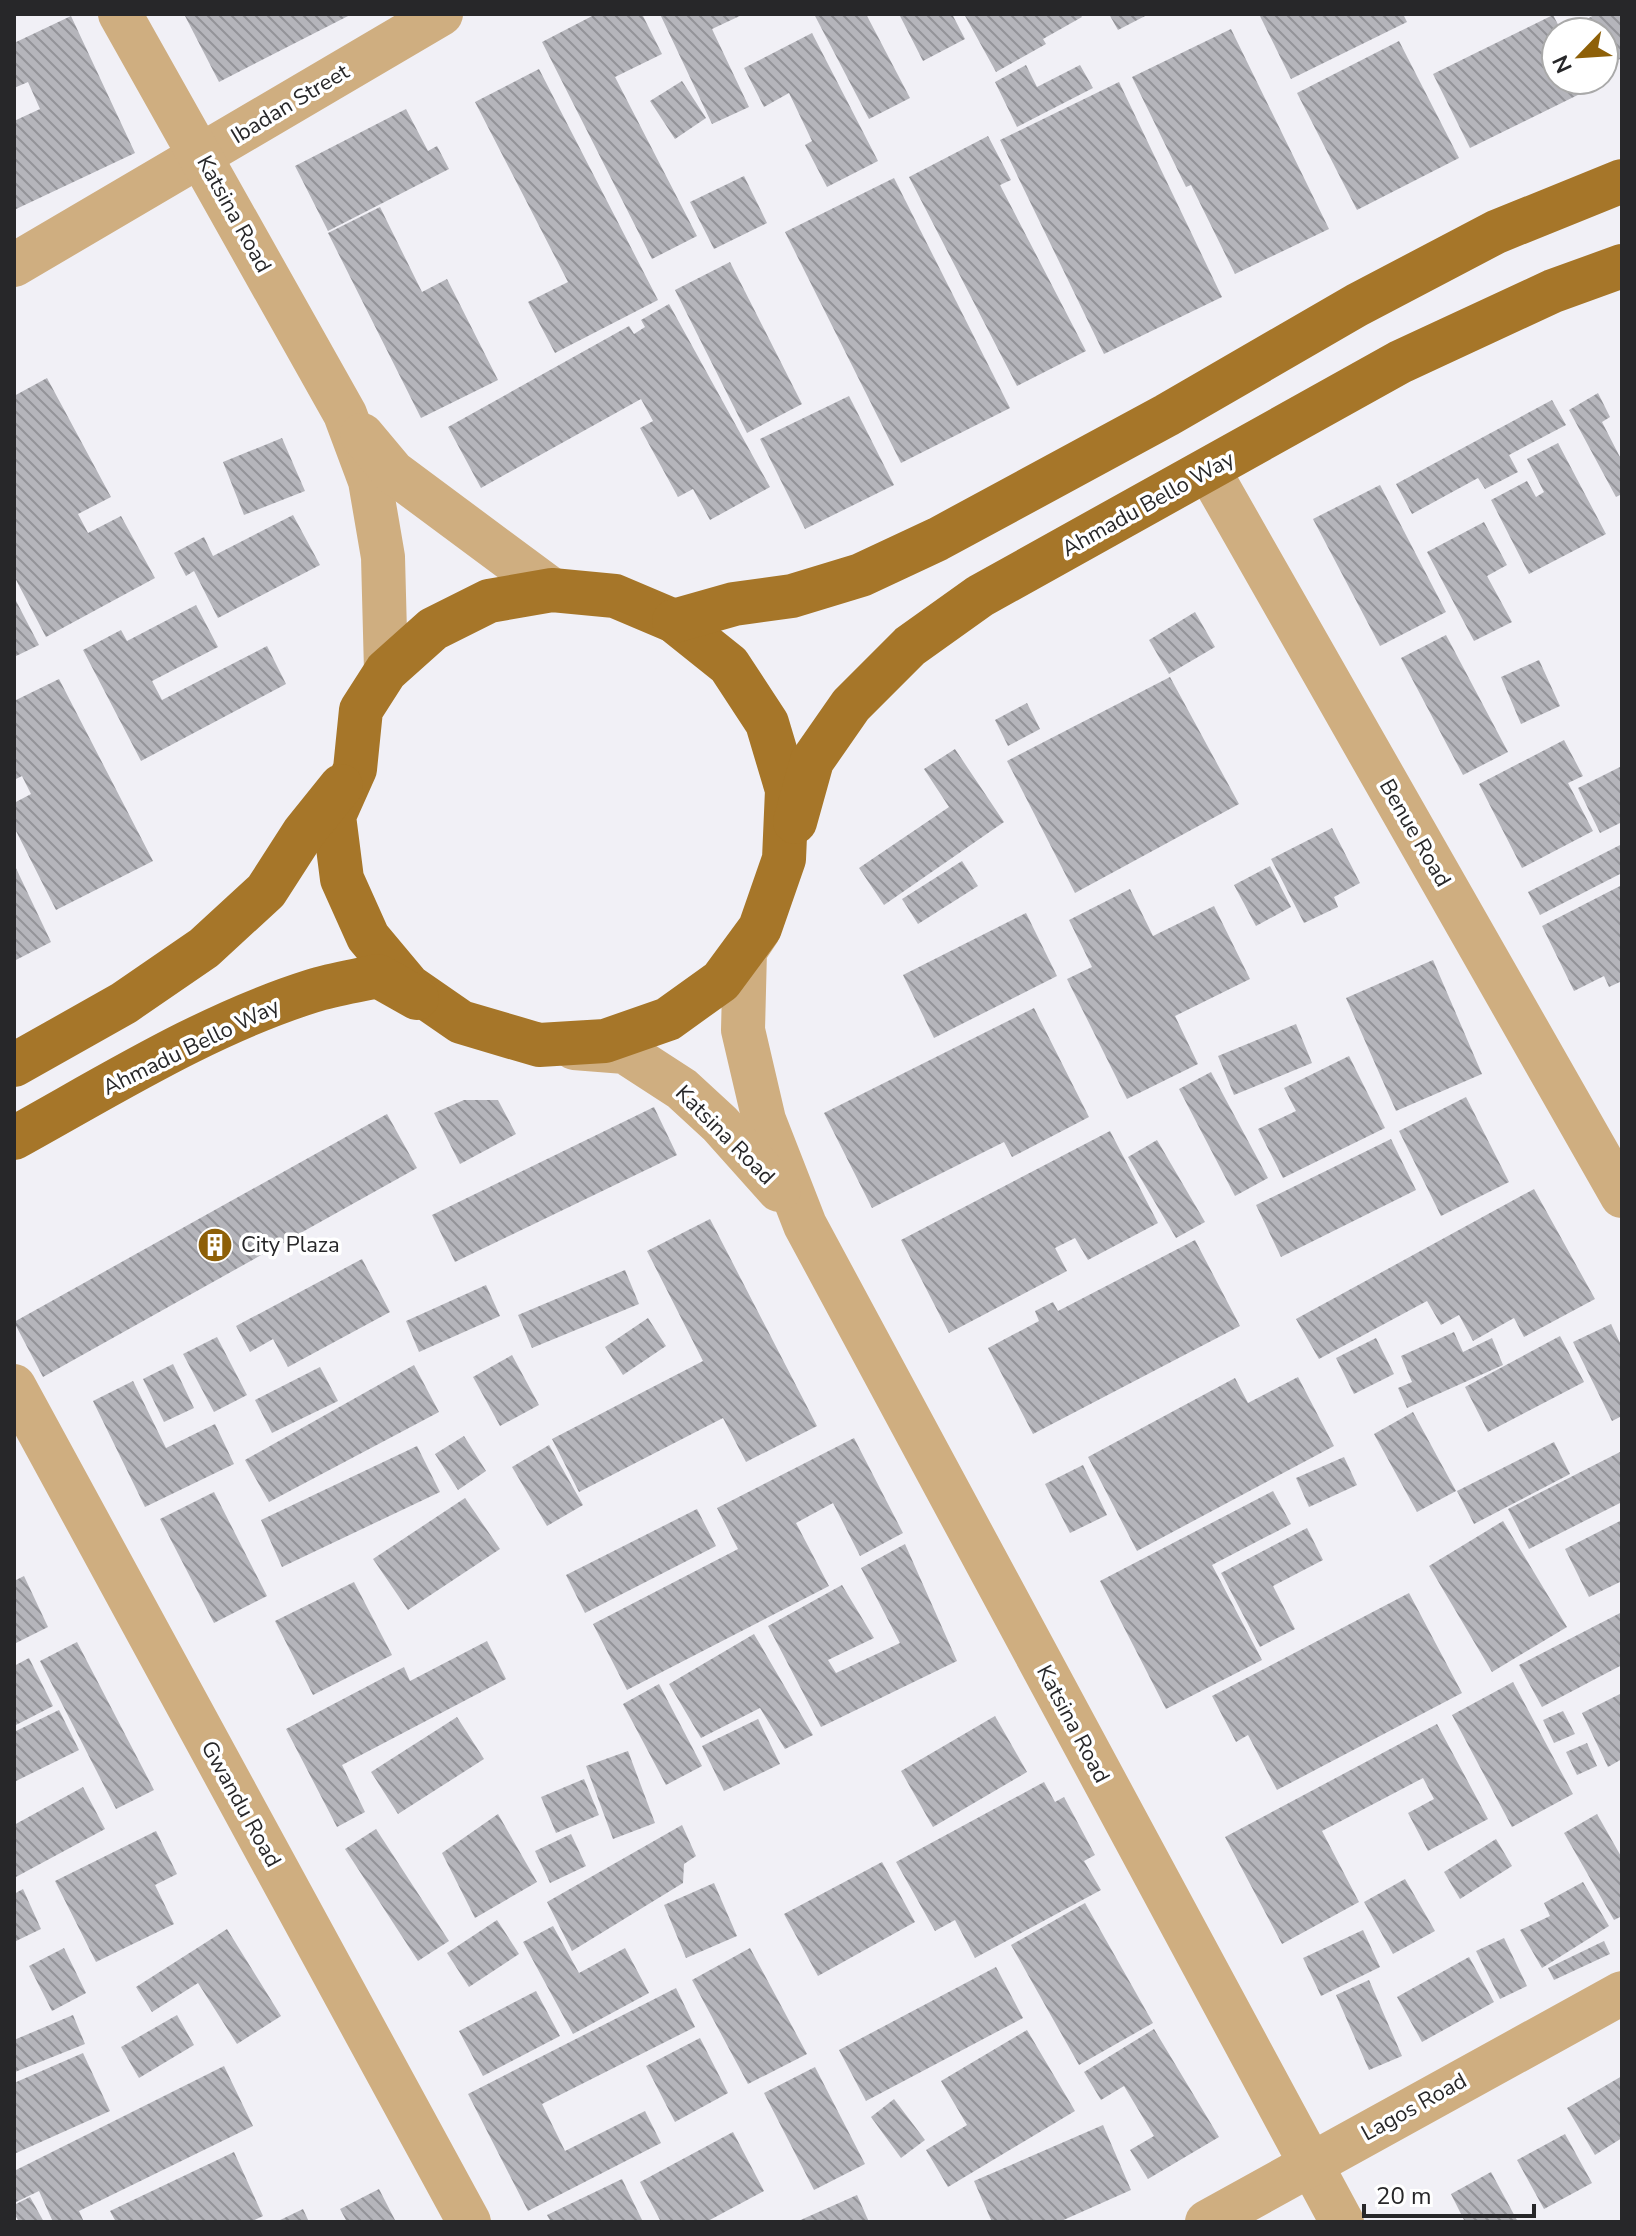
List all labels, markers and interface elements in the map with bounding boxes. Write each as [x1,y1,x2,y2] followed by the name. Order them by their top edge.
[1540,16,1620,96] north arrow
[1546,50,1580,78] text: N
[225,57,355,151] street label: Ibadan Street
[189,150,279,278] street label: Katsina Road
[1056,444,1240,564] street label: Ahmadu Bello Way
[1372,774,1458,892] street label: Benue Road
[98,991,285,1103] street label: Ahmadu Bello Way
[669,1079,781,1191] street label: Katsina Road
[196,1226,234,1264] building icon: City Plaza
[241,1230,340,1260] place label: City Plaza
[1029,1660,1117,1788] street label: Katsina Road
[194,1735,288,1873] street label: Gwandu Road
[1356,2066,1472,2148] street label: Lagos Road
[1364,2168,1534,2218] scale bar
[1376,2180,1432,2212] text: 20 m

